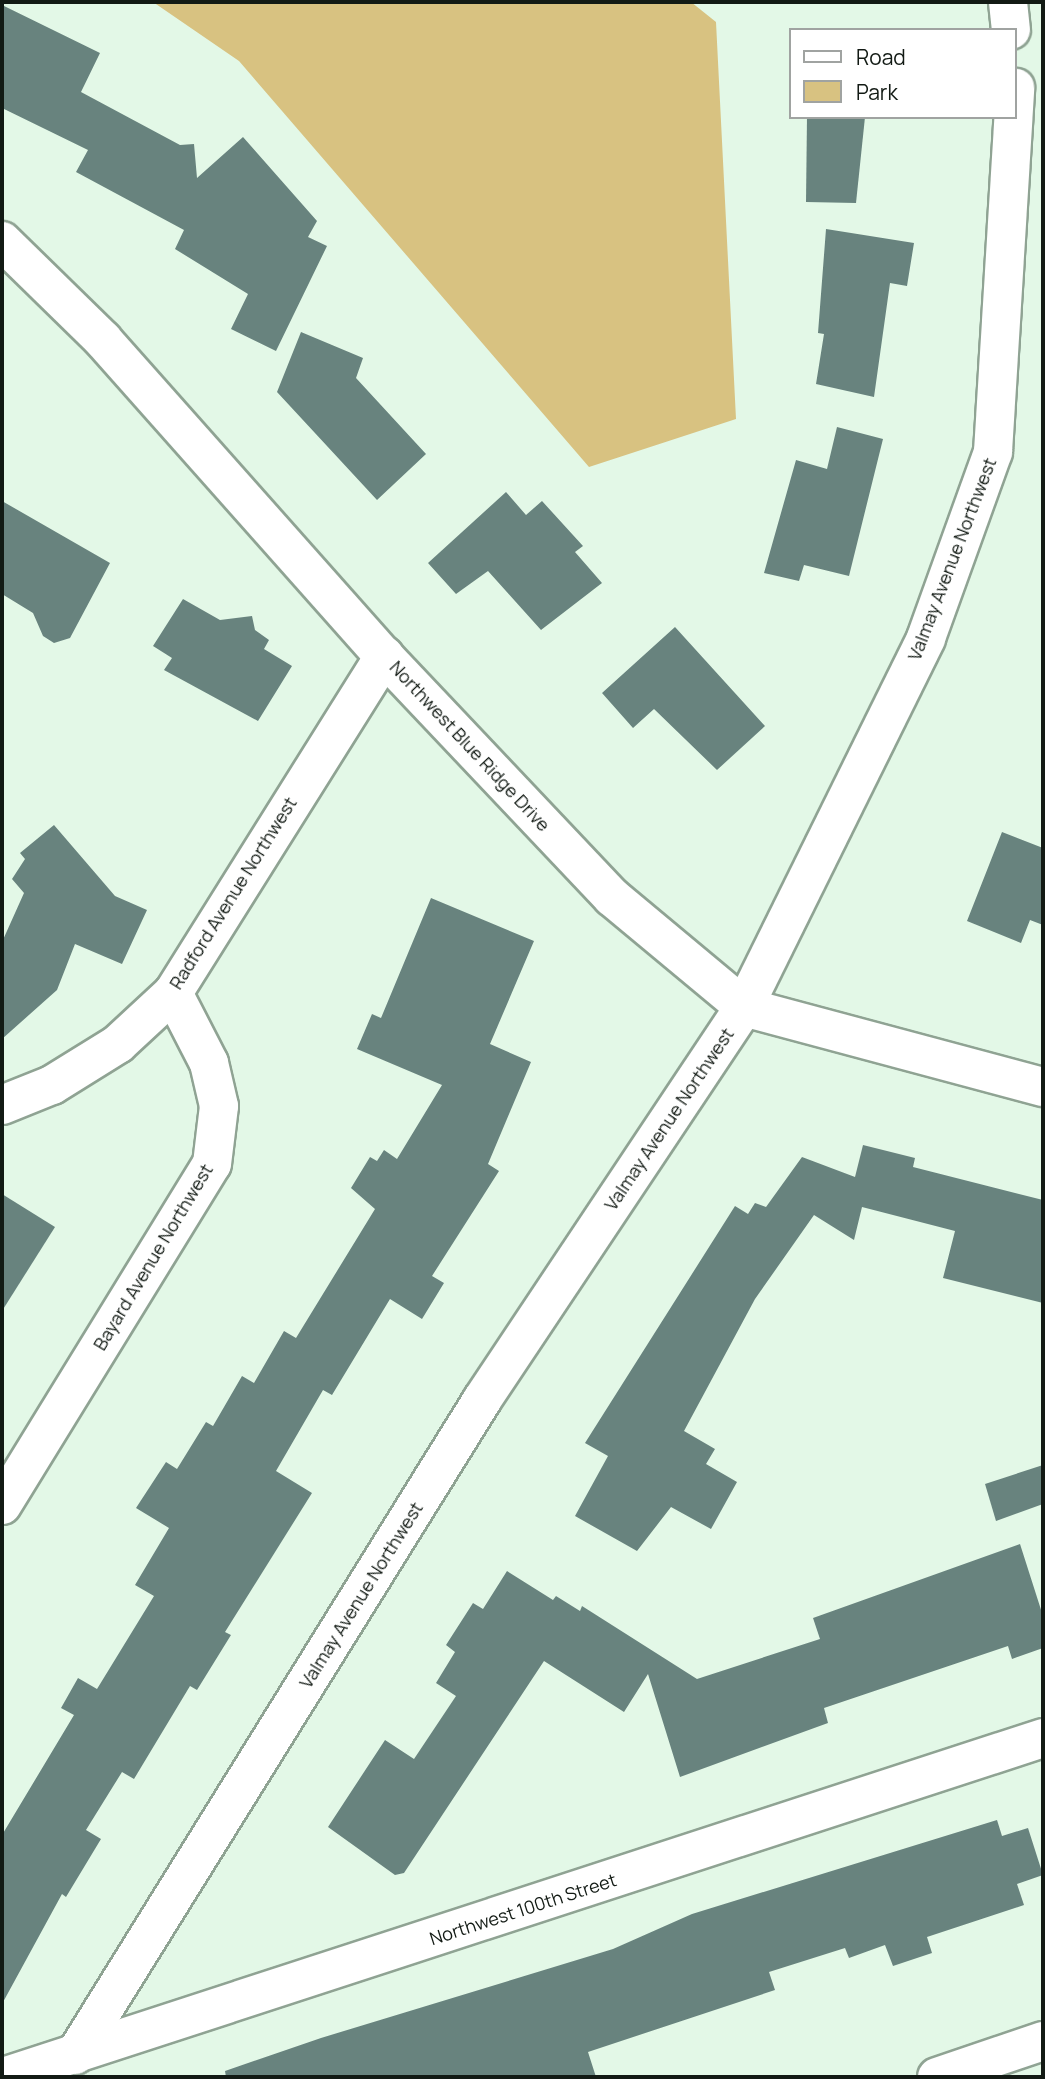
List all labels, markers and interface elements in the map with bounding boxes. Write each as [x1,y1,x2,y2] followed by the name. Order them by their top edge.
[790,28,1017,119] legend
[856,43,906,71] text: Road
[856,78,898,106] text: Park
[903,455,1001,663] street label: Valmay Avenue Northwest
[385,656,555,836] street label: Northwest Blue Ridge Drive
[165,793,301,993] street label: Radford Avenue Northwest
[600,1024,738,1214] street label: Valmay Avenue Northwest
[89,1160,217,1354] street label: Bayard Avenue Northwest
[295,1498,427,1692] street label: Valmay Avenue Northwest
[427,1869,619,1949] street label: Northwest 100th Street

